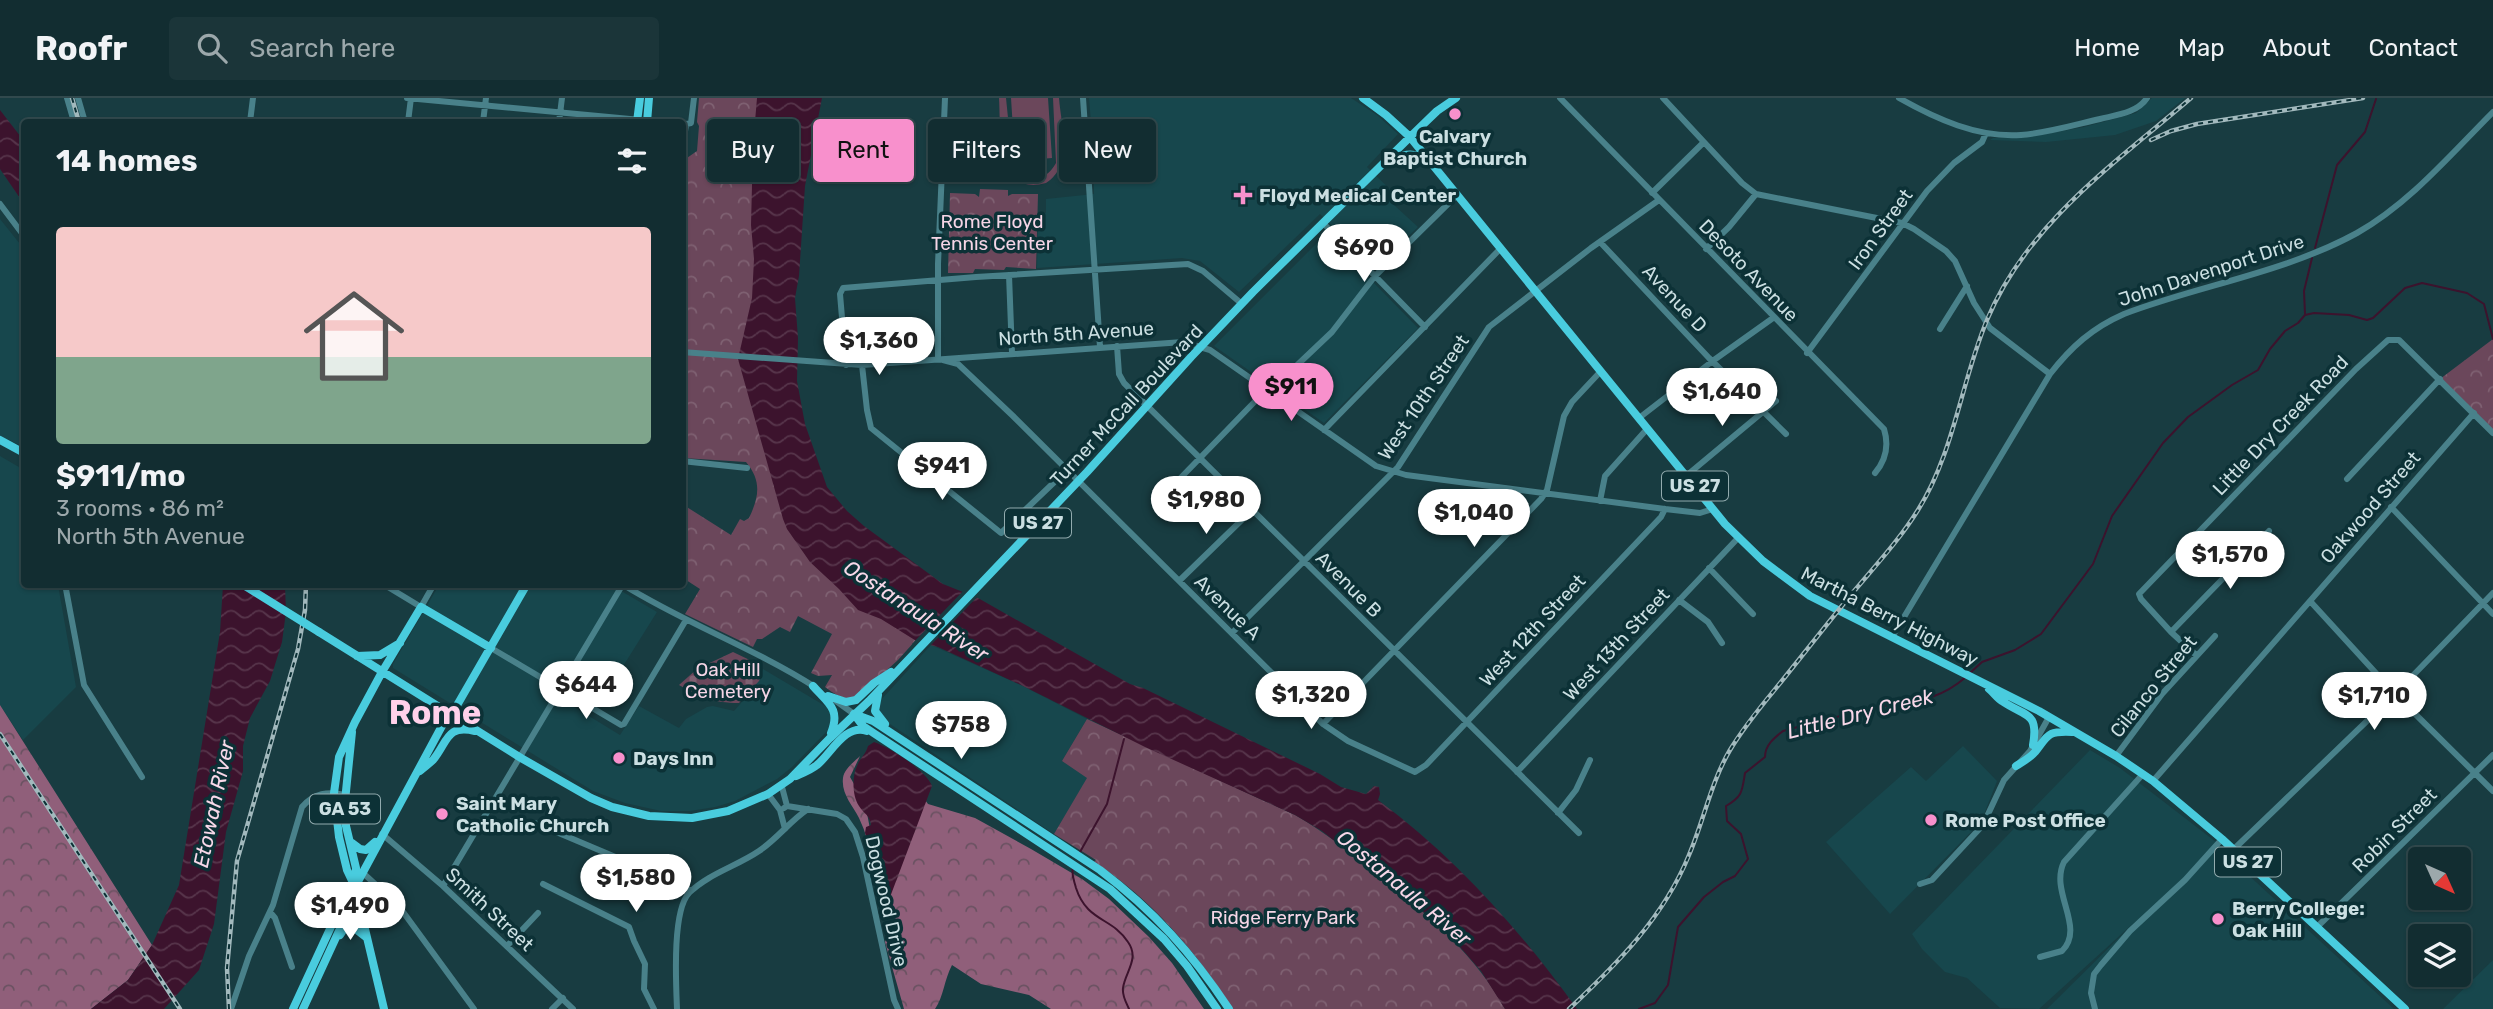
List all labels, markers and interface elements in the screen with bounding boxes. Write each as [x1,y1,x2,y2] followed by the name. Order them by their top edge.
[169,17,659,80] search box
[35,29,127,68] text: Roofr
[193,29,231,67] icon: search
[249,33,395,64] text: Search here
[2074,34,2140,62] text: Home
[2178,34,2225,62] text: Map
[2263,34,2331,62] text: About
[2369,34,2458,62] text: Contact
[1447,106,1463,122] marker: Calvary Baptist Church
[707,119,799,182] chip: Buy
[813,119,914,182] chip: Rent
[928,119,1045,182] chip: Filters
[1059,119,1156,182] chip: New
[1383,125,1527,170] place label: Calvary Baptist Church
[613,142,651,180] icon: filters
[56,143,198,179] text: 14 homes
[1259,184,1457,207] place label: Floyd Medical Center
[1843,184,1918,274] street label: Iron Street
[1233,185,1253,205] marker: Floyd Medical Center
[931,210,1054,255] park label: Rome Floyd Tennis Center
[1694,214,1803,326] street label: Desoto Avenue
[1323,225,1405,284] pin: $690
[2116,230,2307,311] street label: John Davenport Drive
[1334,233,1394,261] text: $690
[1637,260,1712,337] street label: Avenue D
[291,273,417,399] icon: home
[822,317,936,377] pin: $1,360
[997,317,1155,350] street label: North 5th Avenue
[1045,320,1207,491] street label: Turner McCall Boulevard
[840,326,918,354] text: $1,360
[1373,330,1474,464] street label: West 10th Street
[2208,351,2353,500] street label: Little Dry Creek Road
[1250,364,1332,423] pin: $911
[1665,368,1779,428] pin: $1,640
[1265,372,1317,400] text: $911
[1682,377,1762,405] text: $1,640
[901,442,983,502] pin: $941
[2315,446,2426,568] street label: Oakwood Street
[914,451,970,479] text: $941
[56,458,186,494] text: $911/mo
[1662,472,1728,500] road number: US 27
[1149,476,1263,536] pin: $1,980
[1167,485,1245,513] text: $1,980
[1417,490,1531,549] pin: $1,040
[56,494,224,522] text: 3 rooms · 86 m²
[1434,498,1514,526] text: $1,040
[1005,508,1071,538] road number: US 27
[56,522,245,550] text: North 5th Avenue
[2173,532,2287,591] pin: $1,570
[2192,540,2268,568] text: $1,570
[1311,547,1386,622] street label: Avenue B
[839,554,994,667] water label: Oostanaula River
[1797,562,1982,671] street label: Martha Berry Highway
[1474,569,1591,691] street label: West 12th Street
[1190,570,1266,645] street label: Avenue A
[1558,583,1675,705] street label: West 13th Street
[2105,630,2202,742] street label: Cilanco Street
[685,658,771,703] park label: Oak Hill Cemetery
[545,662,627,721] pin: $644
[555,670,617,698] text: $644
[1254,672,1368,731] pin: $1,320
[2317,672,2431,732] pin: $1,710
[1272,680,1350,708] text: $1,320
[2338,681,2410,709] text: $1,710
[1784,683,1937,744] water label: Little Dry Creek
[389,693,481,732] district label: Rome
[920,702,1002,761] pin: $758
[932,710,990,738] text: $758
[188,737,239,870] water label: Etowah River
[633,747,714,770] place label: Days Inn
[611,750,627,766] marker: Days Inn
[2347,783,2442,877] street label: Robin Street
[456,792,609,837] place label: Saint Mary Catholic Church
[310,794,380,824] road number: GA 53
[434,806,450,822] marker: Saint Mary Catholic Church
[1945,809,2106,832] place label: Rome Post Office
[1923,812,1939,828] marker: Rome Post Office
[1332,824,1477,952] water label: Oostanaula River
[860,833,913,969] street label: Dogwood Drive
[2408,847,2471,910] north arrow
[2408,847,2471,987] map controls
[2215,848,2281,876] road number: US 27
[579,854,693,914] pin: $1,580
[441,863,539,956] street label: Smith Street
[596,863,676,891] text: $1,580
[293,882,407,942] pin: $1,490
[310,891,390,919] text: $1,490
[2232,897,2365,942] place label: Berry College: Oak Hill
[1210,906,1356,929] park label: Ridge Ferry Park
[2210,911,2226,927] marker: Berry College: Oak Hill
[2408,924,2471,987] button: layers

